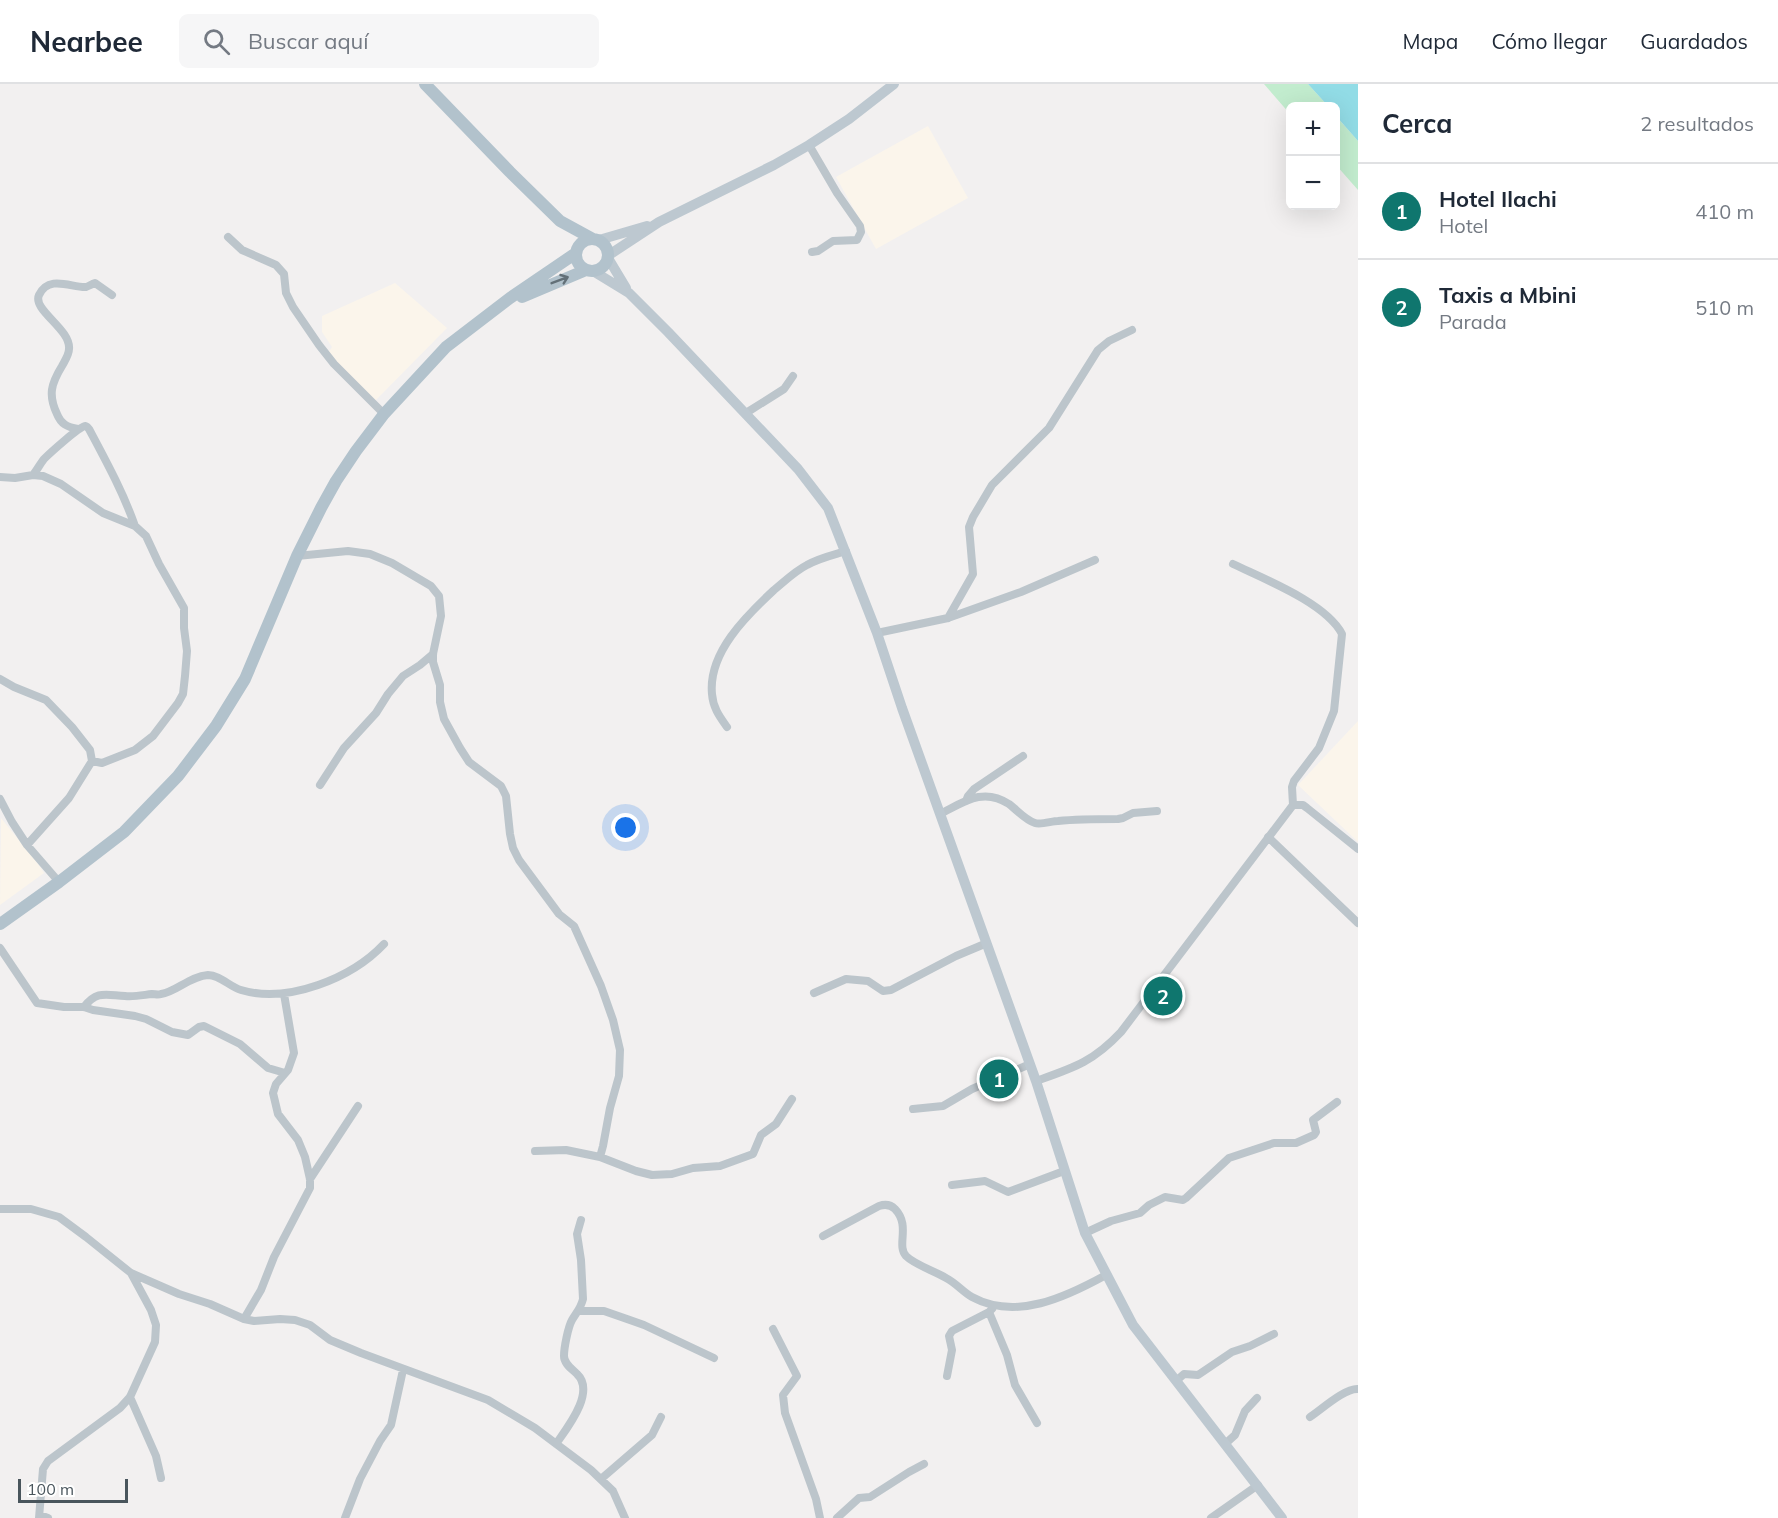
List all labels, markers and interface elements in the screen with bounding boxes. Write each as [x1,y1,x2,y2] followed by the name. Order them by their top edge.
[179,14,599,68] search box
[30,24,143,59] text: Nearbee
[200,25,233,58] icon: search
[248,27,369,55] text: Buscar aquí
[1403,28,1458,54] text: Mapa
[1491,28,1607,54] text: Cómo llegar
[1640,28,1748,54] text: Guardados
[1286,102,1340,210] map controls
[1286,102,1340,156] button: +
[1382,107,1452,140] text: Cerca
[1640,111,1754,136] text: 2 resultados
[1286,156,1340,210] button: −
[1439,185,1557,213] text: Hotel Ilachi
[1396,199,1408,224] text: 1
[1695,199,1754,224] text: 410 m
[1439,213,1488,238] text: Hotel
[550,274,569,285] one-way arrow
[1439,281,1577,309] text: Taxis a Mbini
[1396,295,1408,320] text: 2
[1695,295,1754,320] text: 510 m
[1439,309,1507,334] text: Parada
[611,813,640,842] your location
[1144,974,1182,1018] pin: 2
[980,1056,1018,1102] pin: 1
[18,1476,128,1504] scale bar
[27,1479,74,1499] text: 100 m

